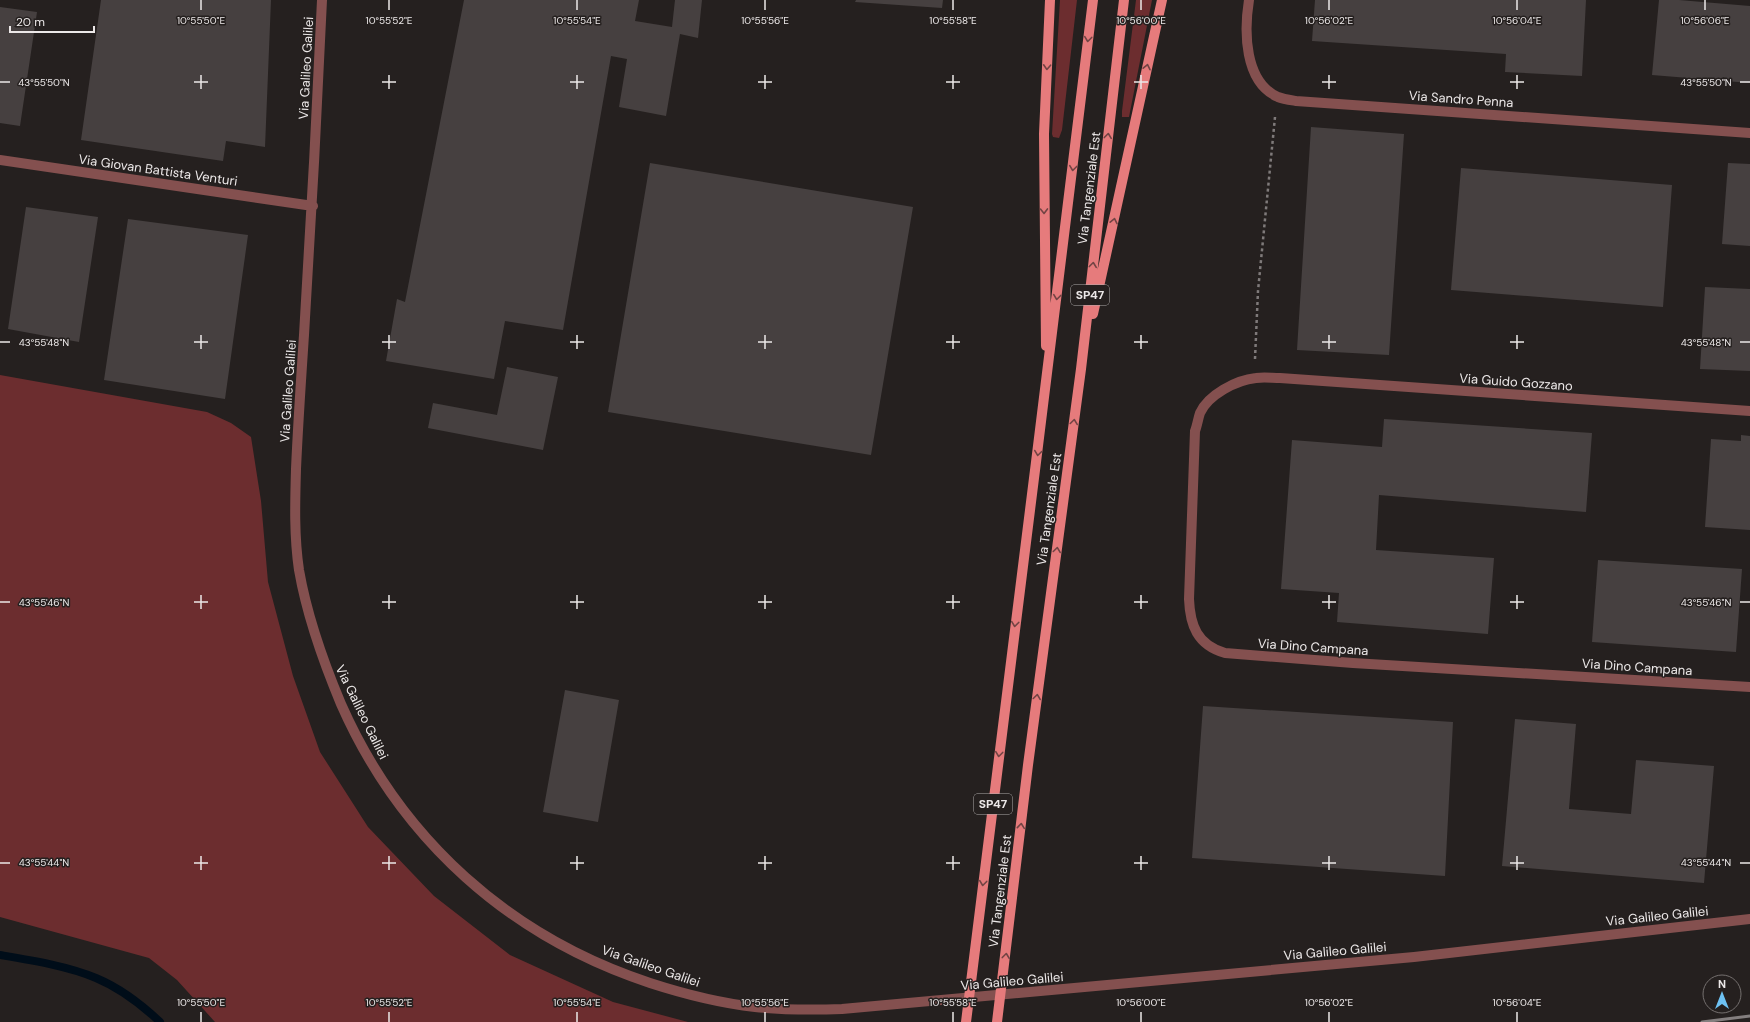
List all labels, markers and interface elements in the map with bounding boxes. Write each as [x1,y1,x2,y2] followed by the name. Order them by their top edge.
[10,8,94,34] scale bar
[16,14,45,30] text: 20 m
[177,14,225,27] text: 10°55'50"E
[366,14,413,27] text: 10°55'52"E
[553,14,601,27] text: 10°55'54"E
[741,14,789,27] text: 10°55'56"E
[929,14,977,27] text: 10°55'58"E
[1116,14,1166,27] text: 10°56'00"E
[1305,14,1354,27] text: 10°56'02"E
[1493,14,1542,27] text: 10°56'04"E
[1680,14,1730,27] text: 10°56'06"E
[295,16,317,120] street label: Via Galileo Galilei
[1084,36,1093,42] one-way arrow
[1042,64,1051,70] one-way arrow
[1143,64,1151,70] one-way arrow
[18,76,70,89] text: 43°55'50"N
[1680,76,1732,89] text: 43°55'50"N
[1408,87,1514,111] street label: Via Sandro Penna
[1074,131,1104,245] street label: Via Tangenziale Est
[1103,133,1112,139] one-way arrow
[77,150,239,190] street label: Via Giovan Battista Venturi
[1068,165,1077,171] one-way arrow
[1040,208,1049,214] one-way arrow
[1109,218,1117,225] one-way arrow
[1089,262,1098,268] one-way arrow
[1071,285,1109,305] road number: SP47
[1053,294,1062,300] one-way arrow
[19,336,69,349] text: 43°55'48"N
[1681,336,1731,349] text: 43°55'48"N
[276,339,300,443] street label: Via Galileo Galilei
[1459,370,1574,394] street label: Via Guido Gozzano
[1069,419,1078,425] one-way arrow
[1034,450,1043,456] one-way arrow
[1033,452,1065,566] street label: Via Tangenziale Est
[1052,547,1061,553] one-way arrow
[19,596,69,609] text: 43°55'46"N
[1681,596,1731,609] text: 43°55'46"N
[1011,621,1020,628] one-way arrow
[1257,635,1369,659] street label: Via Dino Campana
[1581,655,1693,679] street label: Via Dino Campana
[332,662,392,762] street label: Via Galileo Galilei
[1032,694,1041,700] one-way arrow
[995,750,1004,757] one-way arrow
[974,794,1012,814] road number: SP47
[1016,823,1025,830] one-way arrow
[985,834,1015,948] street label: Via Tangenziale Est
[19,856,69,869] text: 43°55'44"N
[1681,856,1731,869] text: 43°55'44"N
[979,879,988,886] one-way arrow
[1605,902,1709,930] street label: Via Galileo Galilei
[1283,938,1387,964] street label: Via Galileo Galilei
[599,941,703,991] street label: Via Galileo Galilei
[1001,952,1010,959] one-way arrow
[960,968,1064,994] street label: Via Galileo Galilei
[1702,974,1742,1014] north arrow
[1718,977,1726,991] text: N
[177,996,225,1009] text: 10°55'50"E
[366,996,413,1009] text: 10°55'52"E
[553,996,601,1009] text: 10°55'54"E
[741,996,789,1009] text: 10°55'56"E
[929,996,977,1009] text: 10°55'58"E
[1116,996,1166,1009] text: 10°56'00"E
[1305,996,1354,1009] text: 10°56'02"E
[1493,996,1542,1009] text: 10°56'04"E

